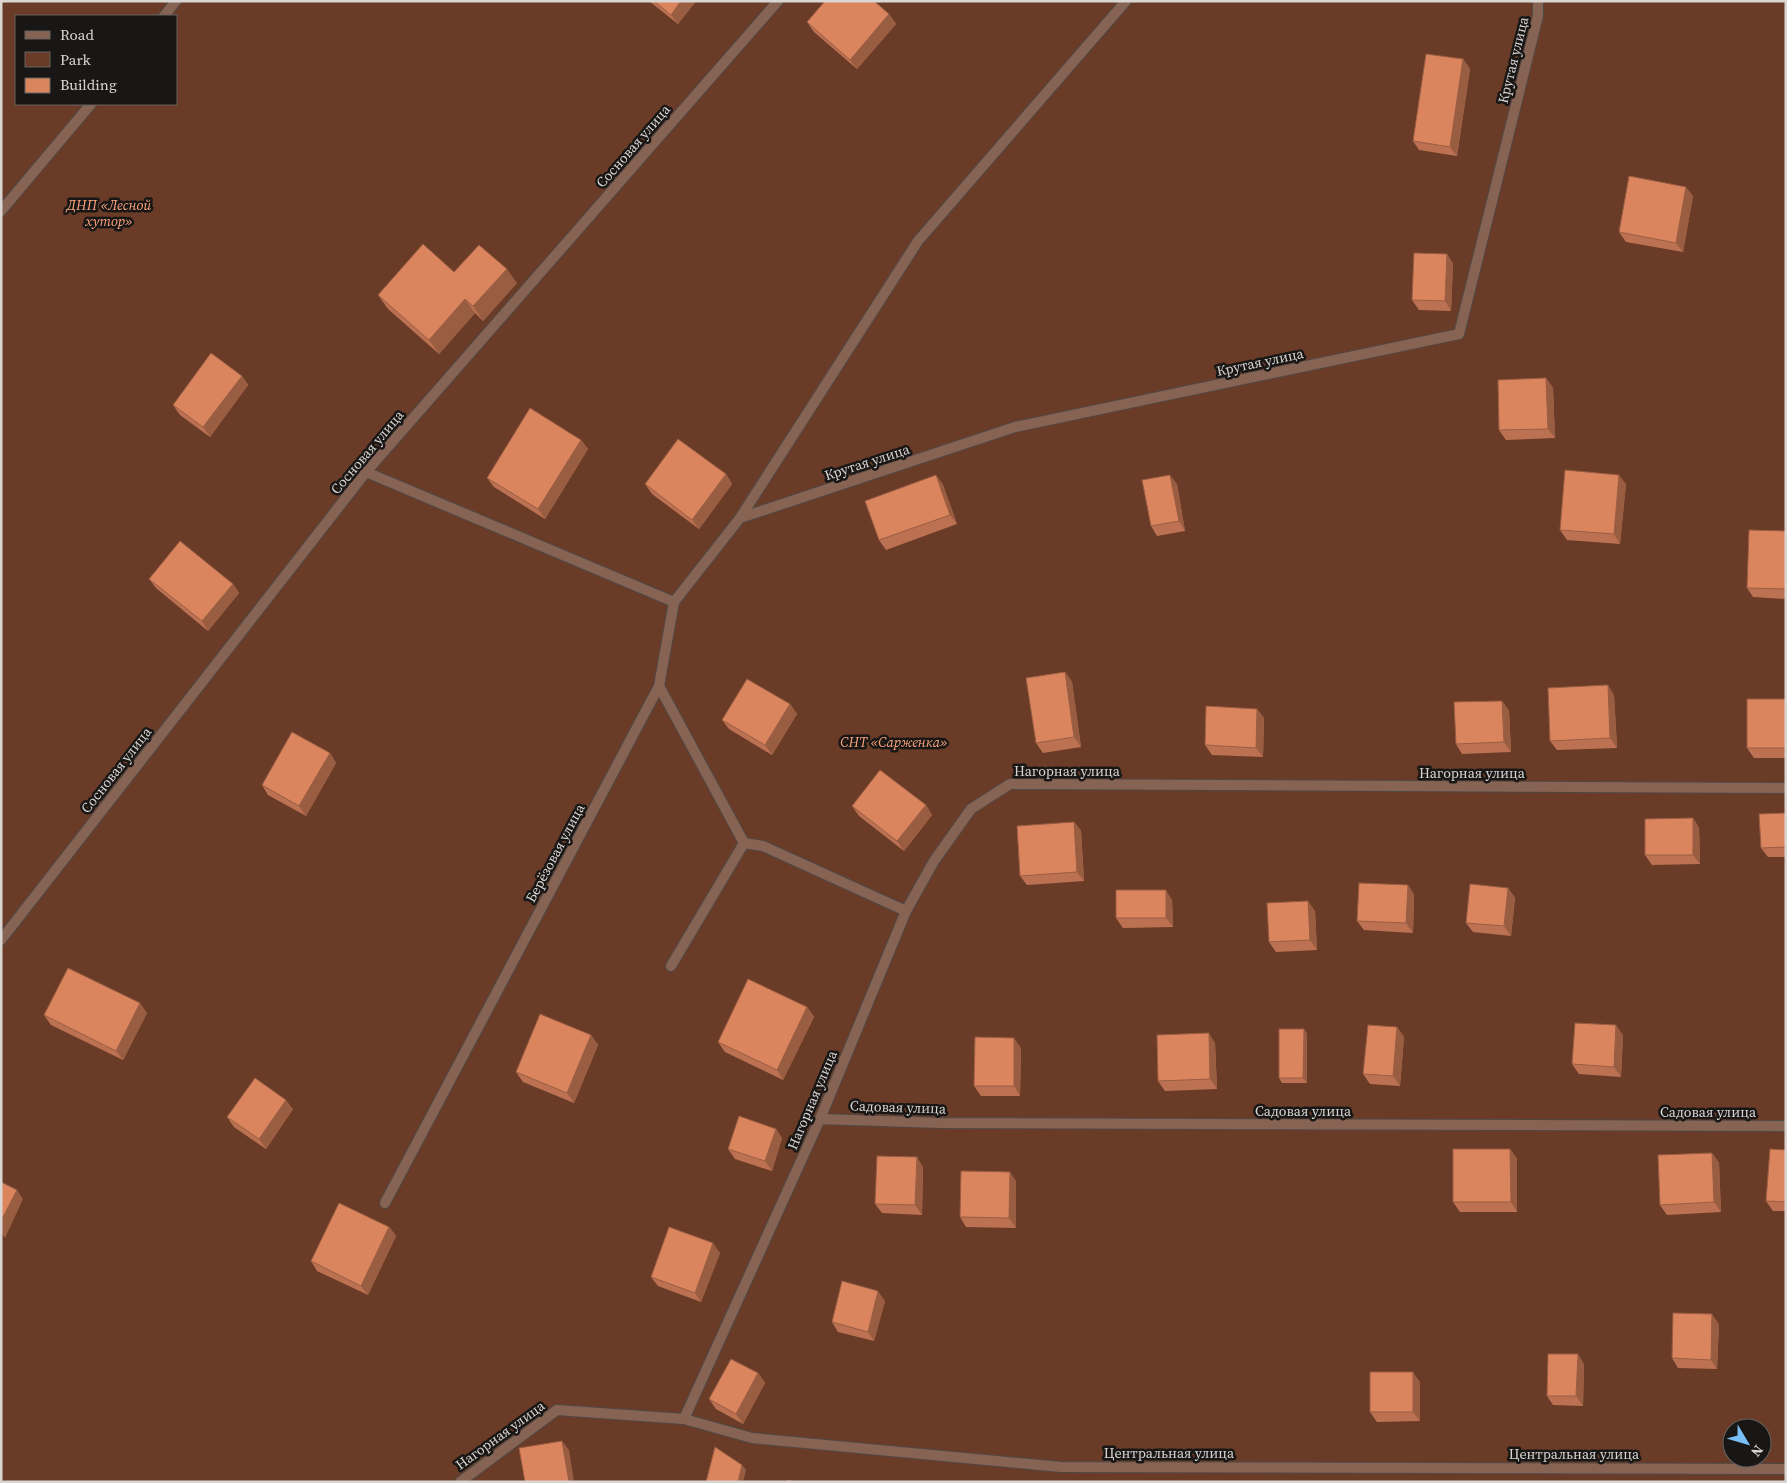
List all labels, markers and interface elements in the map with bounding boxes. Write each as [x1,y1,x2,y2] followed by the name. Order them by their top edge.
[1493,14,1534,105] street label: Крутая улица
[15,15,178,105] legend
[60,24,94,45] text: Road
[60,49,92,70] text: Park
[60,74,117,95] text: Building
[591,99,675,192] street label: Сосновая улица
[66,195,151,231] park label: ДНП «Лесной хутор»
[1215,343,1306,381] street label: Крутая улица
[326,405,409,498] street label: Сосновая улица
[822,439,913,485] street label: Крутая улица
[76,722,157,817] street label: Сосновая улица
[840,732,948,752] park label: СНТ «Сарженка»
[1014,761,1121,781] street label: Нагорная улица
[1419,763,1526,783] street label: Нагорная улица
[521,799,590,906] street label: Берёзовая улица
[782,1047,842,1153] street label: Нагорная улица
[850,1095,947,1119] street label: Садовая улица
[1255,1101,1352,1121] street label: Садовая улица
[1660,1102,1757,1122] street label: Садовая улица
[451,1395,549,1474] street label: Нагорная улица
[1722,1418,1772,1468] north arrow
[1746,1441,1768,1461] text: N
[1104,1443,1235,1463] street label: Центральная улица
[1509,1444,1640,1464] street label: Центральная улица

